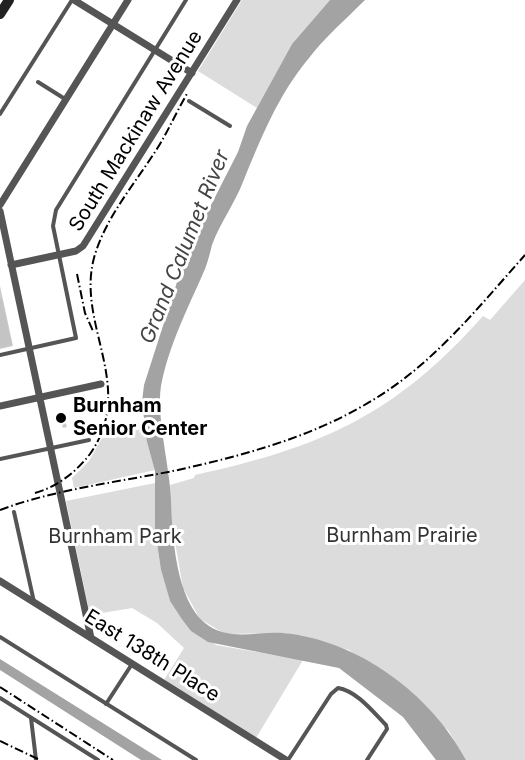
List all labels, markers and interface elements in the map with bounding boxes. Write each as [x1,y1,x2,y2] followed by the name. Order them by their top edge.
[64,26,208,236] street label: South Mackinaw Avenue
[135,147,235,347] water label: Grand Calumet River
[73,394,207,441] place label: Burnham Senior Center
[54,411,68,425] marker: Burnham Senior Center
[326,524,478,548] park label: Burnham Prairie
[48,525,182,549] park label: Burnham Park
[80,605,224,707] street label: East 138th Place

